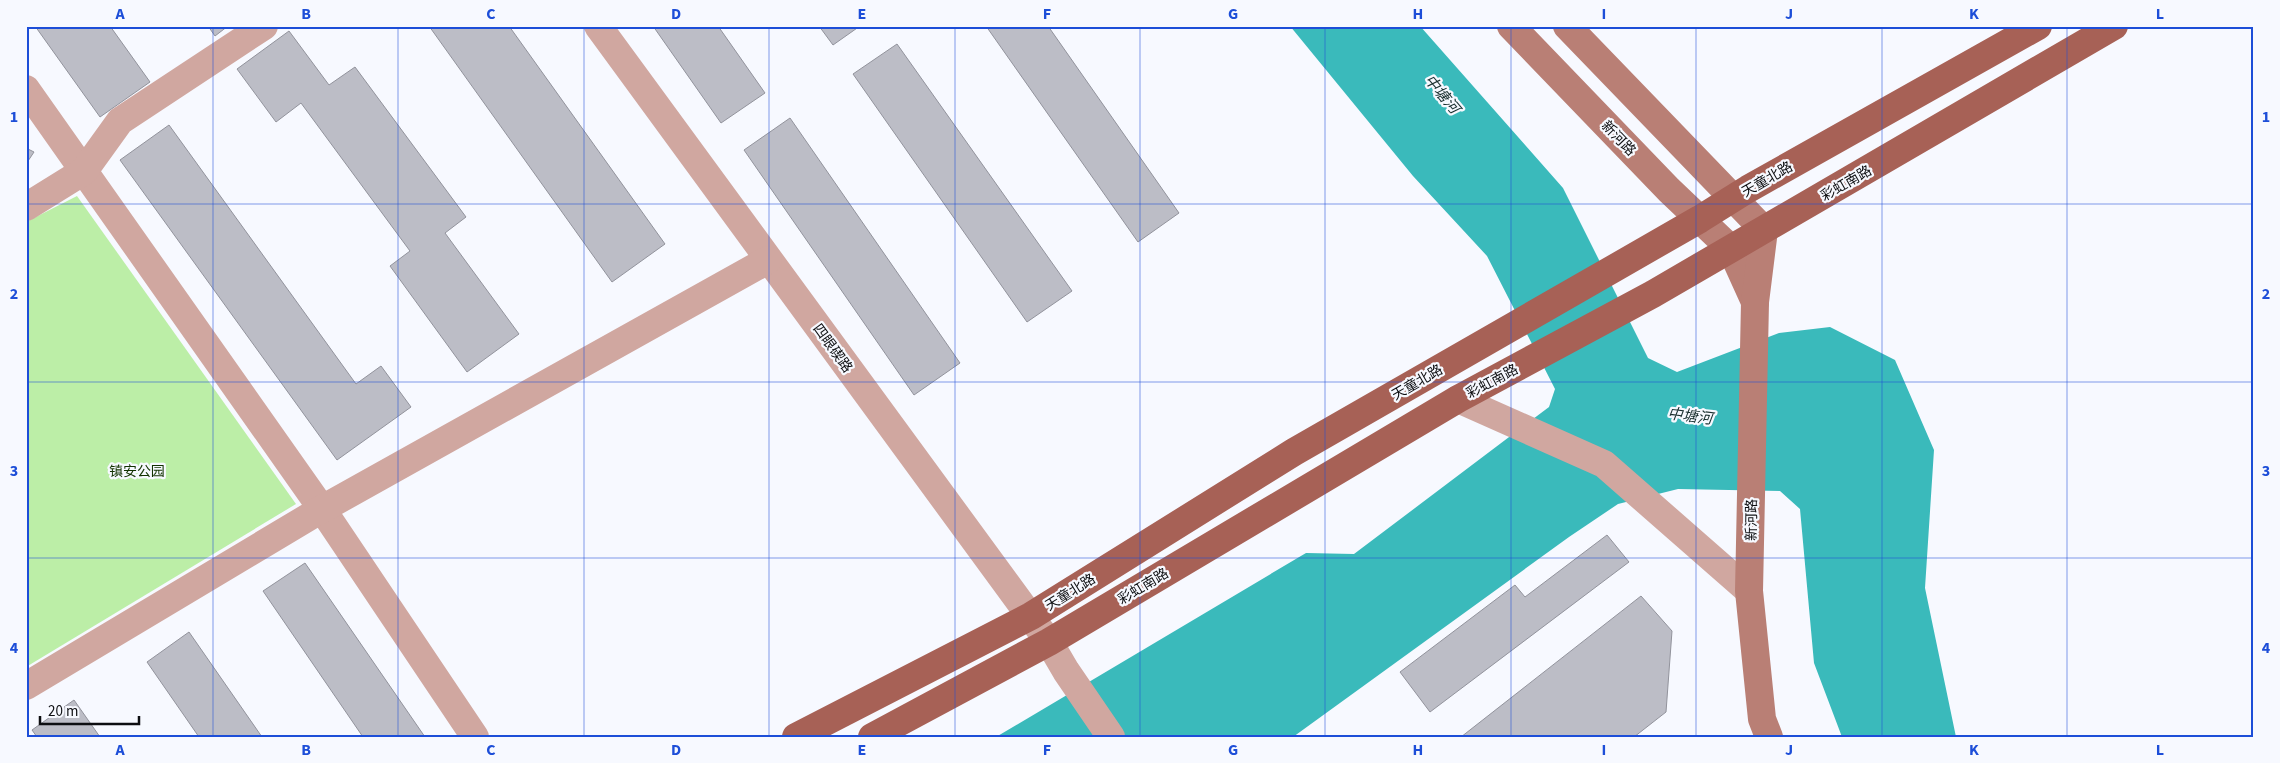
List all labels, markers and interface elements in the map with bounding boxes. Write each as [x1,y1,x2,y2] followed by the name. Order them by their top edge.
[114,3,125,25] text: A
[301,3,311,25] text: B
[486,3,496,25] text: C
[671,3,681,25] text: D
[858,3,866,25] text: E
[1043,3,1051,25] text: F
[1228,3,1238,25] text: G
[1413,3,1423,25] text: H
[1602,3,1606,25] text: I
[1785,3,1793,25] text: J
[1969,3,1979,25] text: K
[2156,3,2164,25] text: L
[1419,70,1466,121] water label: 中塘河
[10,106,18,128] text: 1
[2262,106,2270,128] text: 1
[1596,117,1640,161] street label: 新河路
[1738,157,1797,203] street label: 天童北路
[1817,161,1876,207] street label: 彩虹南路
[10,283,18,305] text: 2
[2262,283,2270,305] text: 2
[808,320,857,377] street label: 四眼碶路
[1388,360,1447,406] street label: 天童北路
[1463,360,1522,404] street label: 彩虹南路
[1666,403,1717,430] water label: 中塘河
[10,460,18,482] text: 3
[2262,460,2270,482] text: 3
[109,462,165,482] park label: 镇安公园
[1742,499,1762,541] street label: 新河路
[1114,564,1173,610] street label: 彩虹南路
[1041,570,1100,616] street label: 天童北路
[10,637,19,659] text: 4
[2262,637,2271,659] text: 4
[40,693,139,725] scale bar
[48,701,78,722] text: 20 m
[114,739,125,761] text: A
[301,739,311,761] text: B
[486,739,496,761] text: C
[671,739,681,761] text: D
[858,739,866,761] text: E
[1043,739,1051,761] text: F
[1228,739,1238,761] text: G
[1413,739,1423,761] text: H
[1602,739,1606,761] text: I
[1785,739,1793,761] text: J
[1969,739,1979,761] text: K
[2156,739,2164,761] text: L

